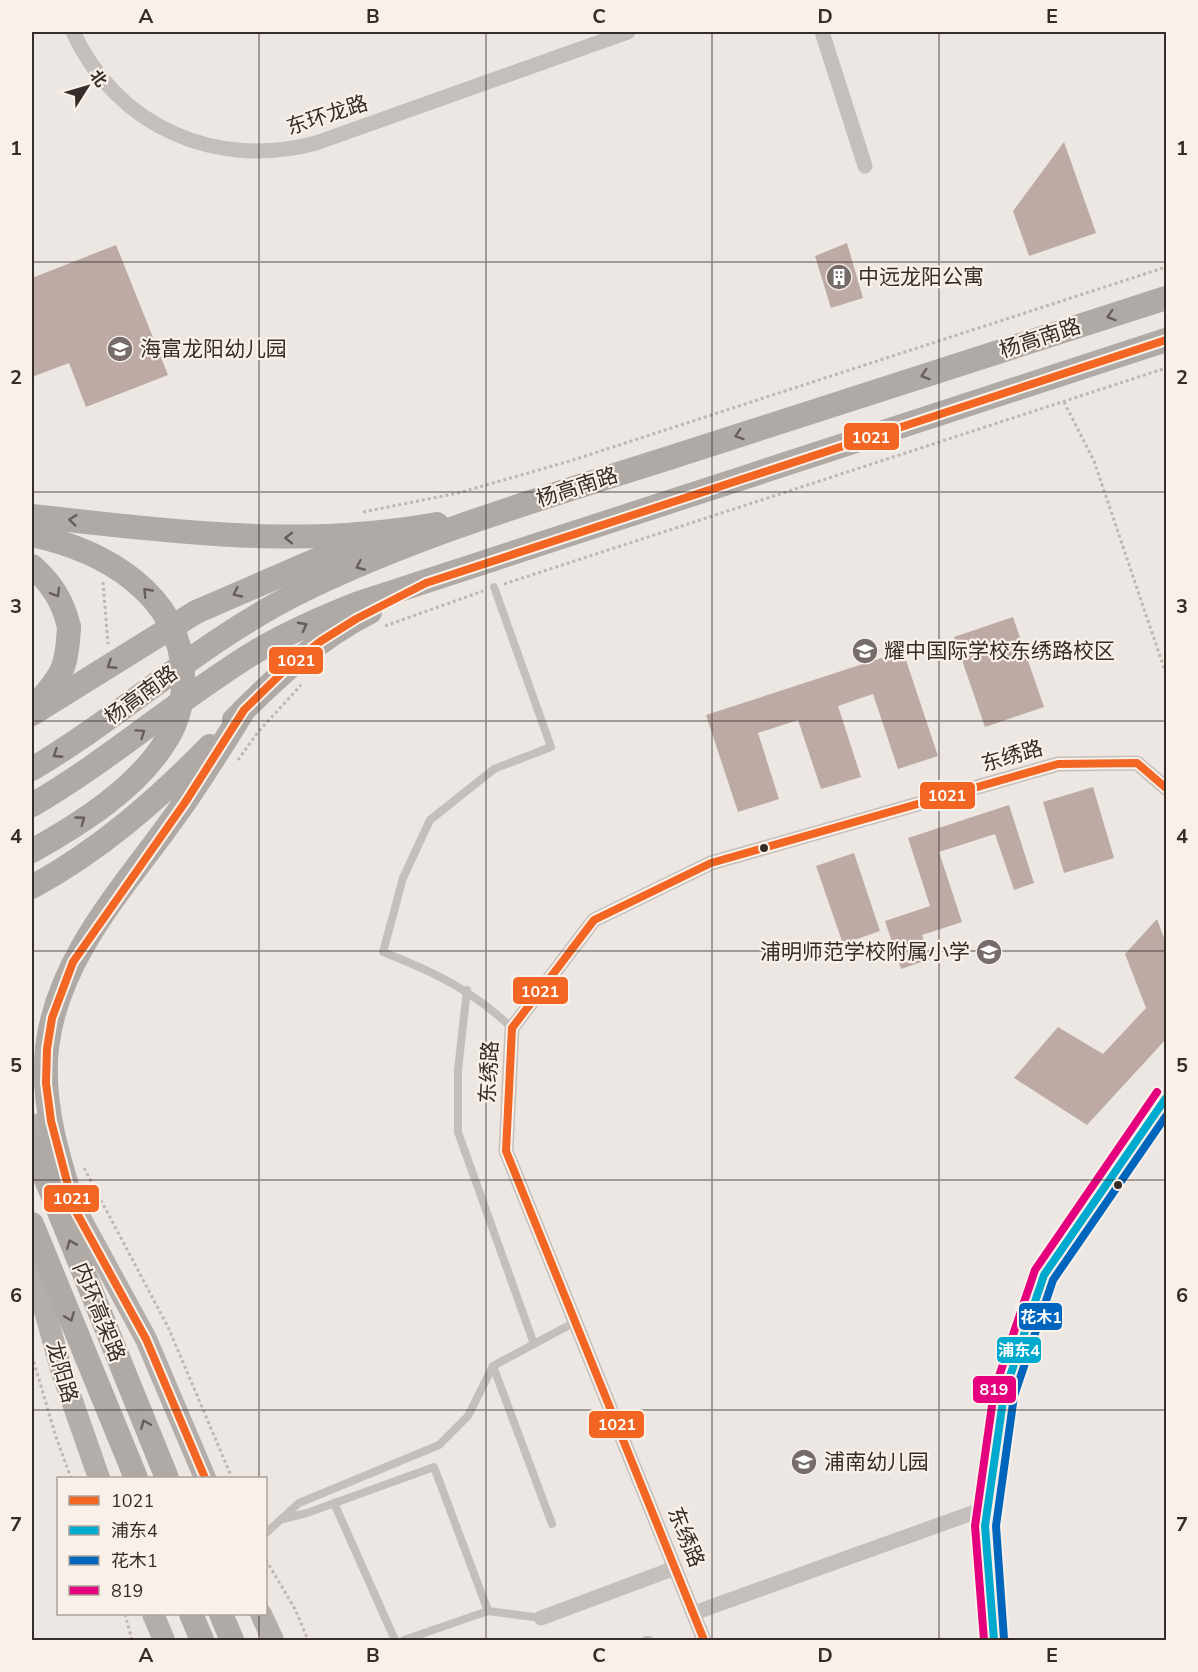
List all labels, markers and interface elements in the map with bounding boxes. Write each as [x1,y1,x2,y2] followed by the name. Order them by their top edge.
[139,3,154,30] text: A
[366,3,380,30] text: B
[592,3,606,30] text: C
[817,3,833,30] text: D
[1046,3,1058,30] text: E
[57,57,117,117] north arrow
[85,66,112,92] text: 北
[283,89,371,141] street label: 东环龙路
[10,135,22,162] text: 1
[1176,135,1188,162] text: 1
[824,262,854,292] building icon: 中远龙阳公寓
[858,263,984,291] place label: 中远龙阳公寓
[1106,308,1117,321] one-way arrow
[996,312,1084,364] street label: 杨高南路
[105,334,135,364] school or university icon: 海富龙阳幼儿园
[140,335,287,363] place label: 海富龙阳幼儿园
[10,364,22,391] text: 2
[1176,364,1188,391] text: 2
[920,368,931,380] one-way arrow
[843,422,900,451] line badge: 1021
[852,427,890,449] text: 1021
[734,428,745,440] one-way arrow
[533,461,621,513] street label: 杨高南路
[68,514,77,527] one-way arrow
[284,532,293,544] one-way arrow
[355,558,366,570] one-way arrow
[232,585,243,597] one-way arrow
[49,587,60,597] one-way arrow
[143,588,154,599] one-way arrow
[10,593,22,620] text: 3
[1176,593,1188,620] text: 3
[297,622,308,633] one-way arrow
[850,636,880,666] school or university icon: 耀中国际学校东绣路校区
[884,637,1115,665] place label: 耀中国际学校东绣路校区
[268,646,324,675] line badge: 1021
[277,650,315,672] text: 1021
[107,658,117,670] one-way arrow
[99,659,183,731] street label: 杨高南路
[134,729,145,740] one-way arrow
[978,734,1046,778] street label: 东绣路
[53,746,63,758] one-way arrow
[919,781,976,810] line badge: 1021
[928,785,966,807] text: 1021
[75,816,86,827] one-way arrow
[10,823,22,850] text: 4
[1176,823,1188,850] text: 4
[758,842,770,854] unlabelled marker
[974,937,1004,967] school or university icon: 浦明师范学校附属小学
[760,938,970,966] place label: 浦明师范学校附属小学
[512,976,569,1005] line badge: 1021
[521,981,559,1003] text: 1021
[473,1040,505,1104] street label: 东绣路
[10,1052,22,1079] text: 5
[1176,1052,1188,1079] text: 5
[1112,1179,1124,1191] unlabelled marker
[43,1184,100,1213] line badge: 1021
[53,1188,91,1210] text: 1021
[66,1239,78,1250] one-way arrow
[66,1258,132,1366] street label: 内环高架路
[10,1282,22,1309] text: 6
[1176,1282,1188,1309] text: 6
[1018,1302,1063,1331] line badge: 花木1
[1020,1307,1062,1329] text: 花木1
[63,1311,75,1322] one-way arrow
[996,1336,1042,1364] line badge: 浦东4
[40,1338,84,1406] street label: 龙阳路
[998,1340,1040,1362] text: 浦东4
[972,1375,1017,1404] line badge: 819
[980,1379,1008,1401] text: 819
[588,1410,645,1439] line badge: 1021
[598,1414,636,1436] text: 1021
[140,1420,152,1431] one-way arrow
[789,1447,819,1477] school or university icon: 浦南幼儿园
[824,1448,929,1476] place label: 浦南幼儿园
[57,1477,267,1615] legend
[111,1489,154,1513] text: 1021
[661,1503,711,1571] street label: 东绣路
[10,1511,22,1538] text: 7
[1176,1511,1188,1538] text: 7
[111,1519,158,1543] text: 浦东4
[111,1549,158,1573] text: 花木1
[111,1579,143,1603] text: 819
[139,1642,154,1669] text: A
[366,1642,380,1669] text: B
[592,1642,606,1669] text: C
[817,1642,833,1669] text: D
[1046,1642,1058,1669] text: E

